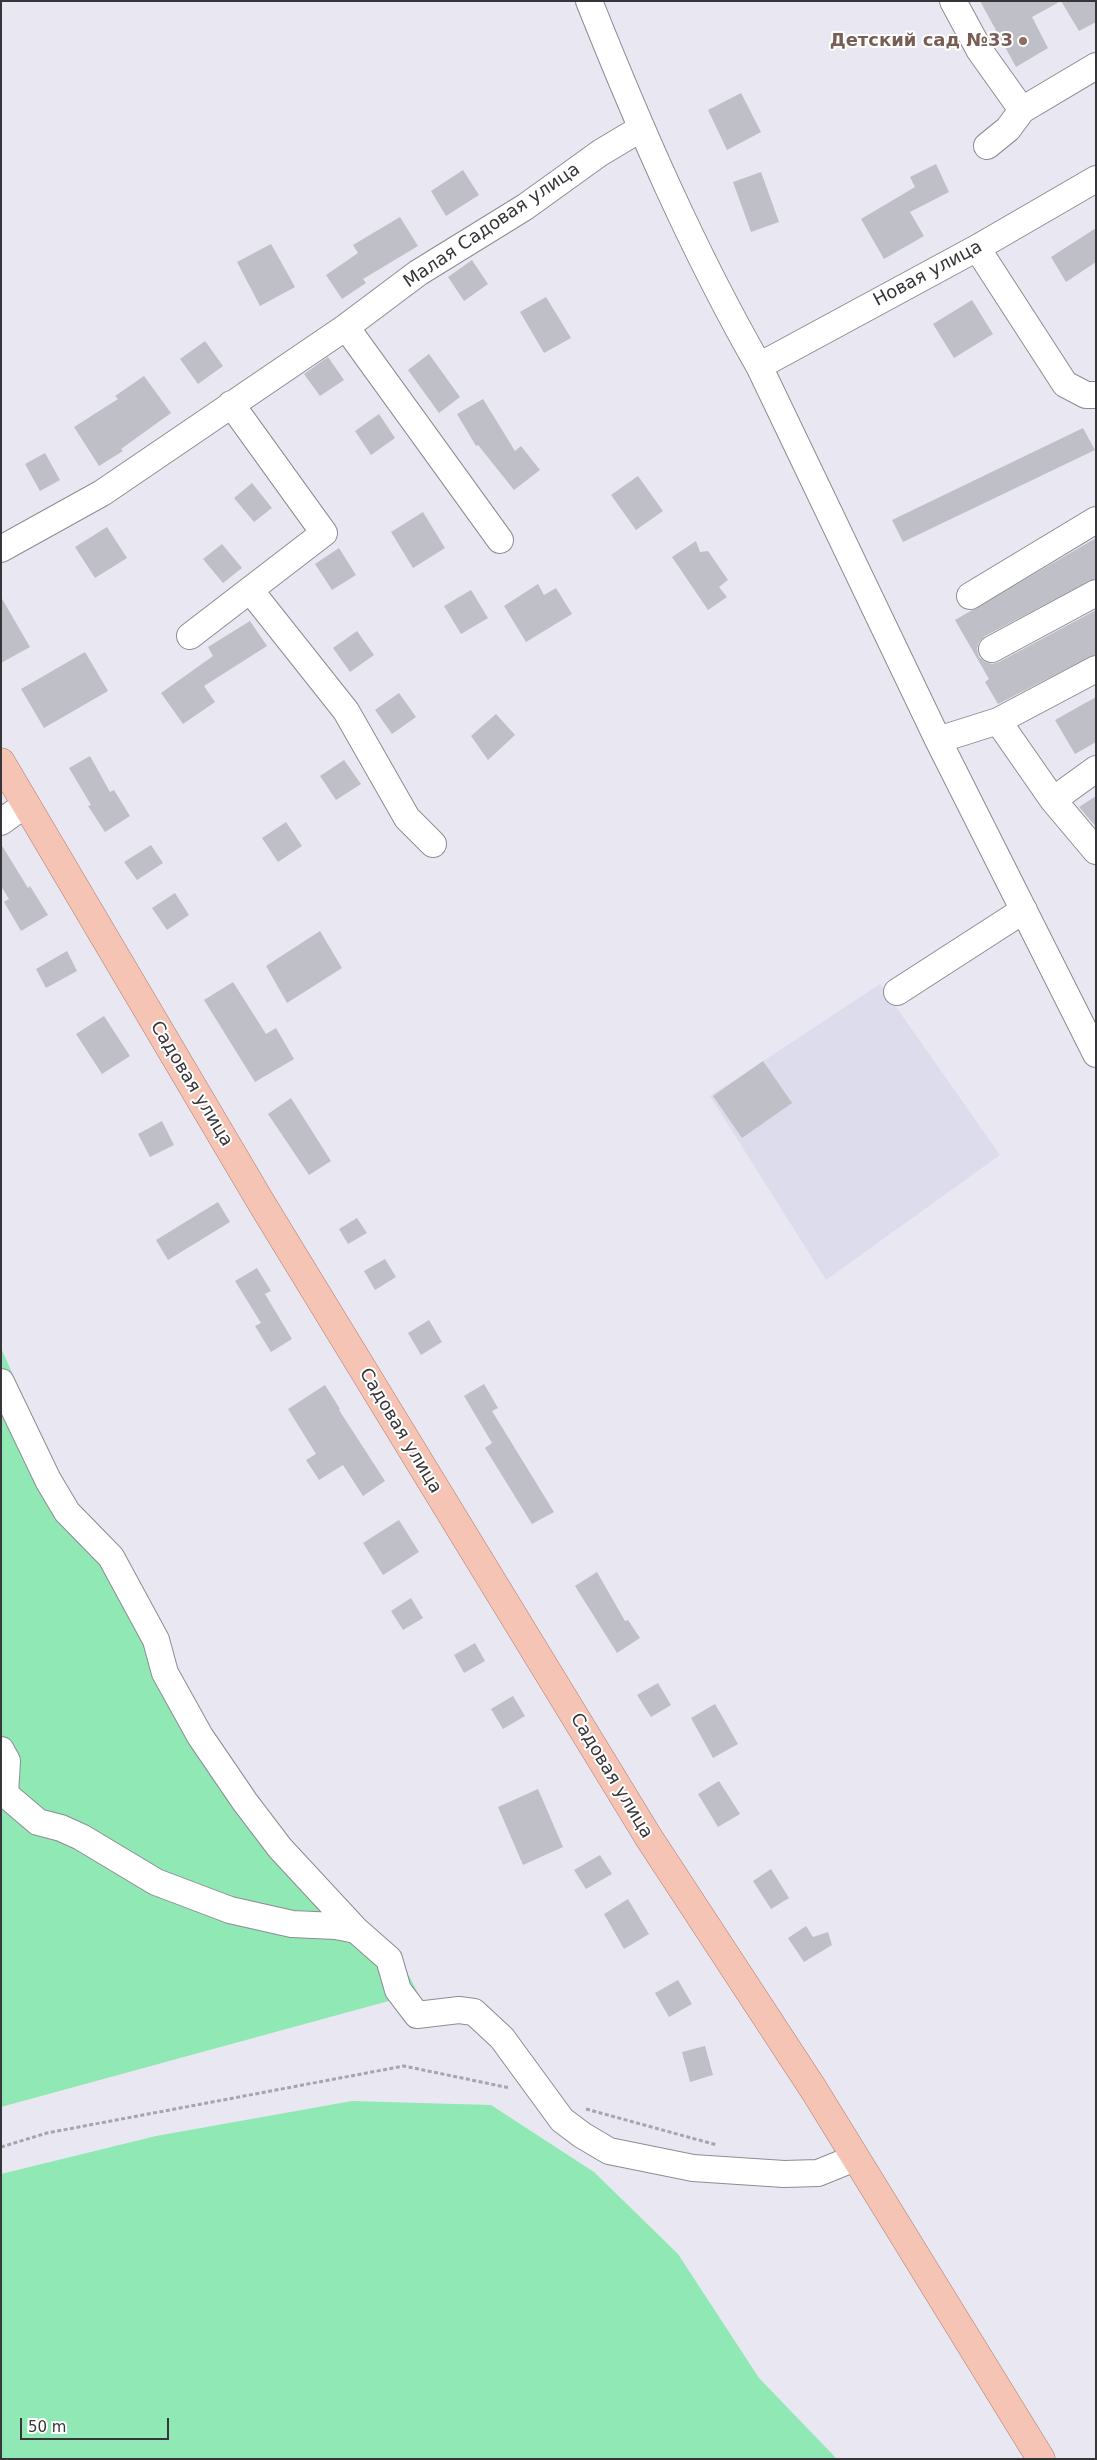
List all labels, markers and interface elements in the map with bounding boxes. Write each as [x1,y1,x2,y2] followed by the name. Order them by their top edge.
[830,30,1013,52] place label: Детский сад №33
[1017,35,1029,47] marker: Детский сад №33
[400,159,584,293] street label: Малая Садовая улица
[870,236,986,312] street label: Новая улица
[145,1017,237,1151] street label: Садовая улица
[354,1364,446,1498] street label: Садовая улица
[565,1709,657,1843] street label: Садовая улица
[22,2408,171,2440] scale bar
[28,2418,66,2436] text: 50 m

